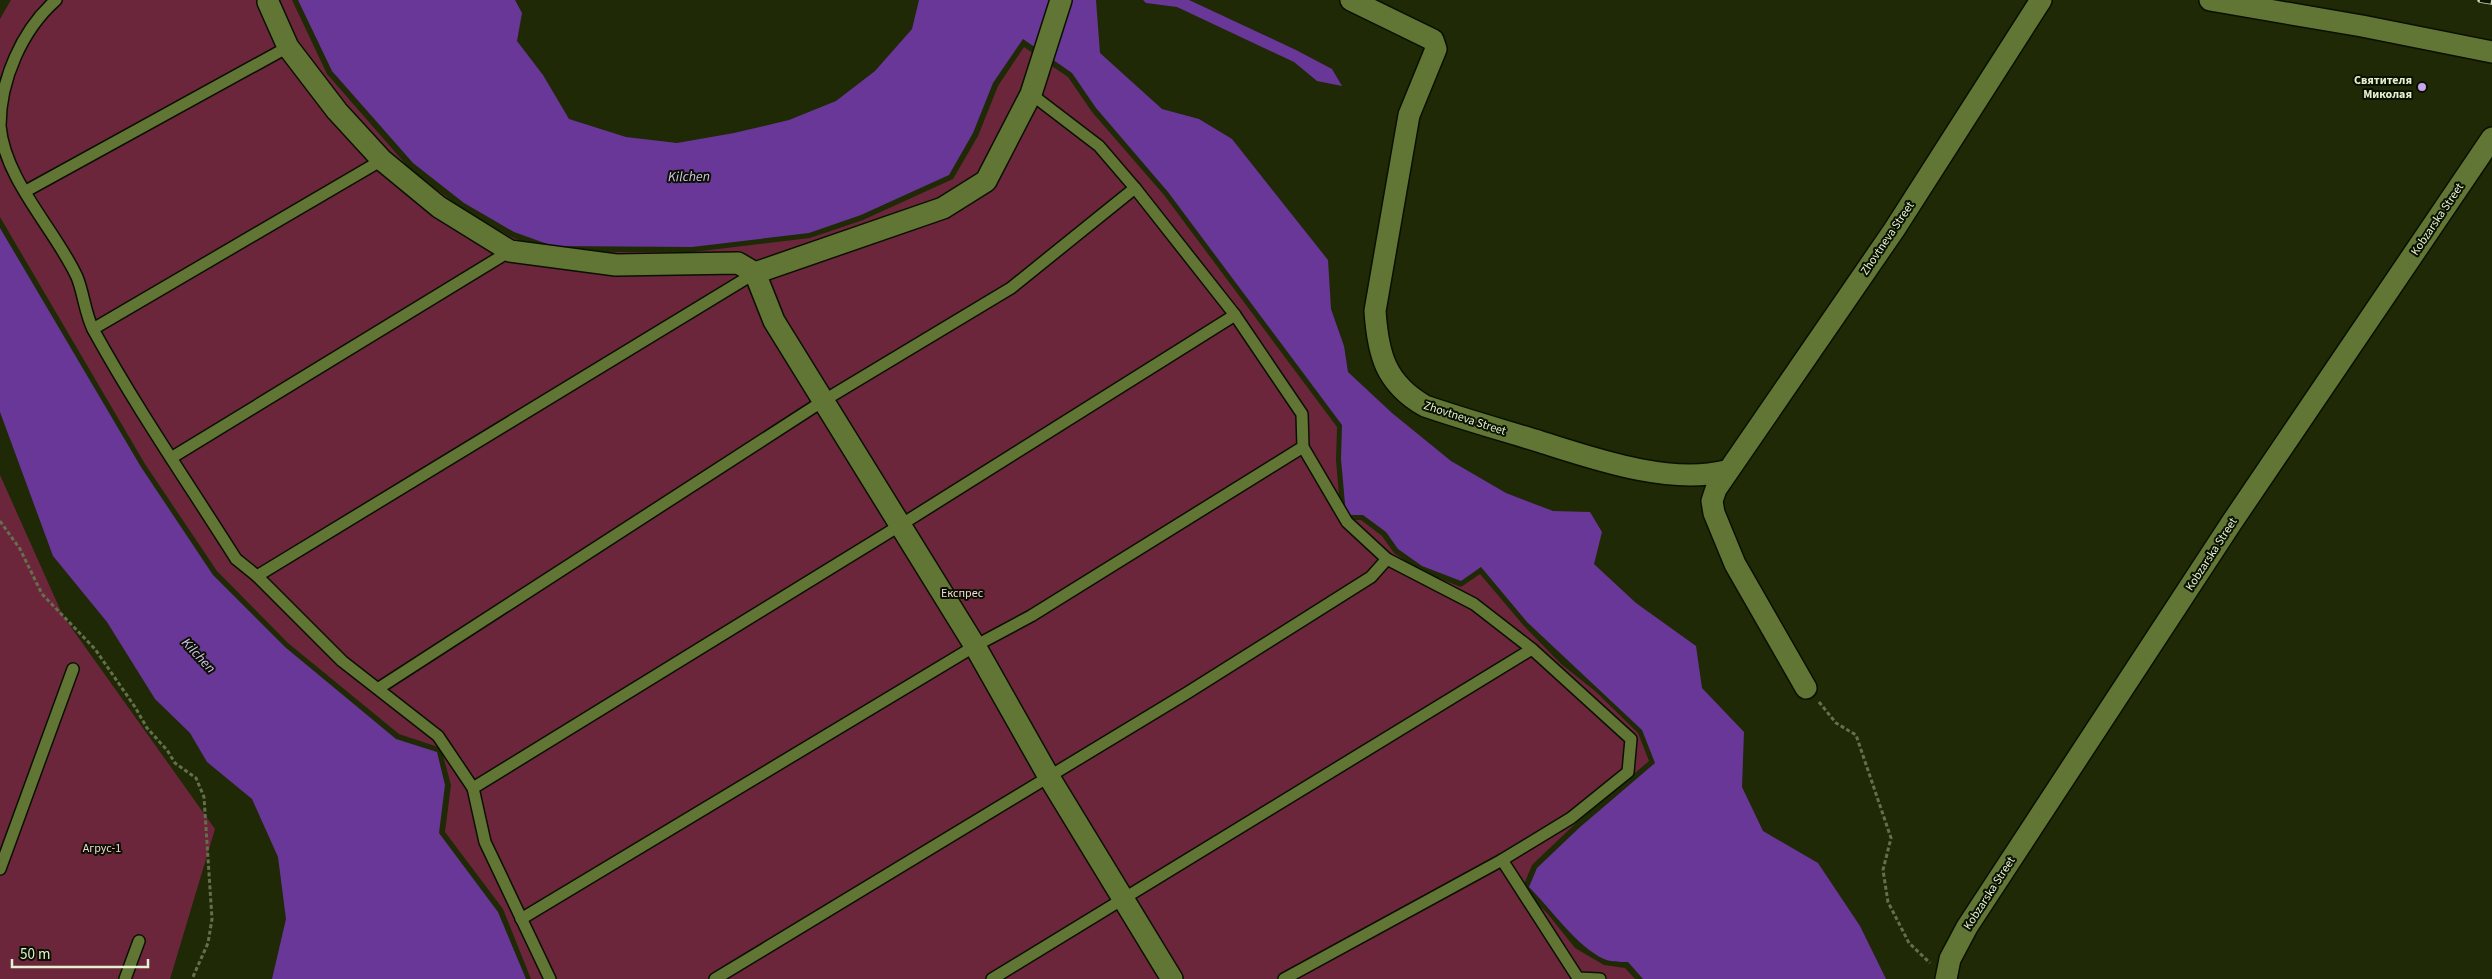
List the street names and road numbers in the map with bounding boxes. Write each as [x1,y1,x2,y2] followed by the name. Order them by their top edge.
[2407,180,2468,259] street label: Kobzarska Street
[1856,198,1918,279] street label: Zhovtneva Street
[1422,397,1508,440] street label: Zhovtneva Street
[2181,514,2242,594] street label: Kobzarska Street
[1959,853,2020,933] street label: Kobzarska Street

